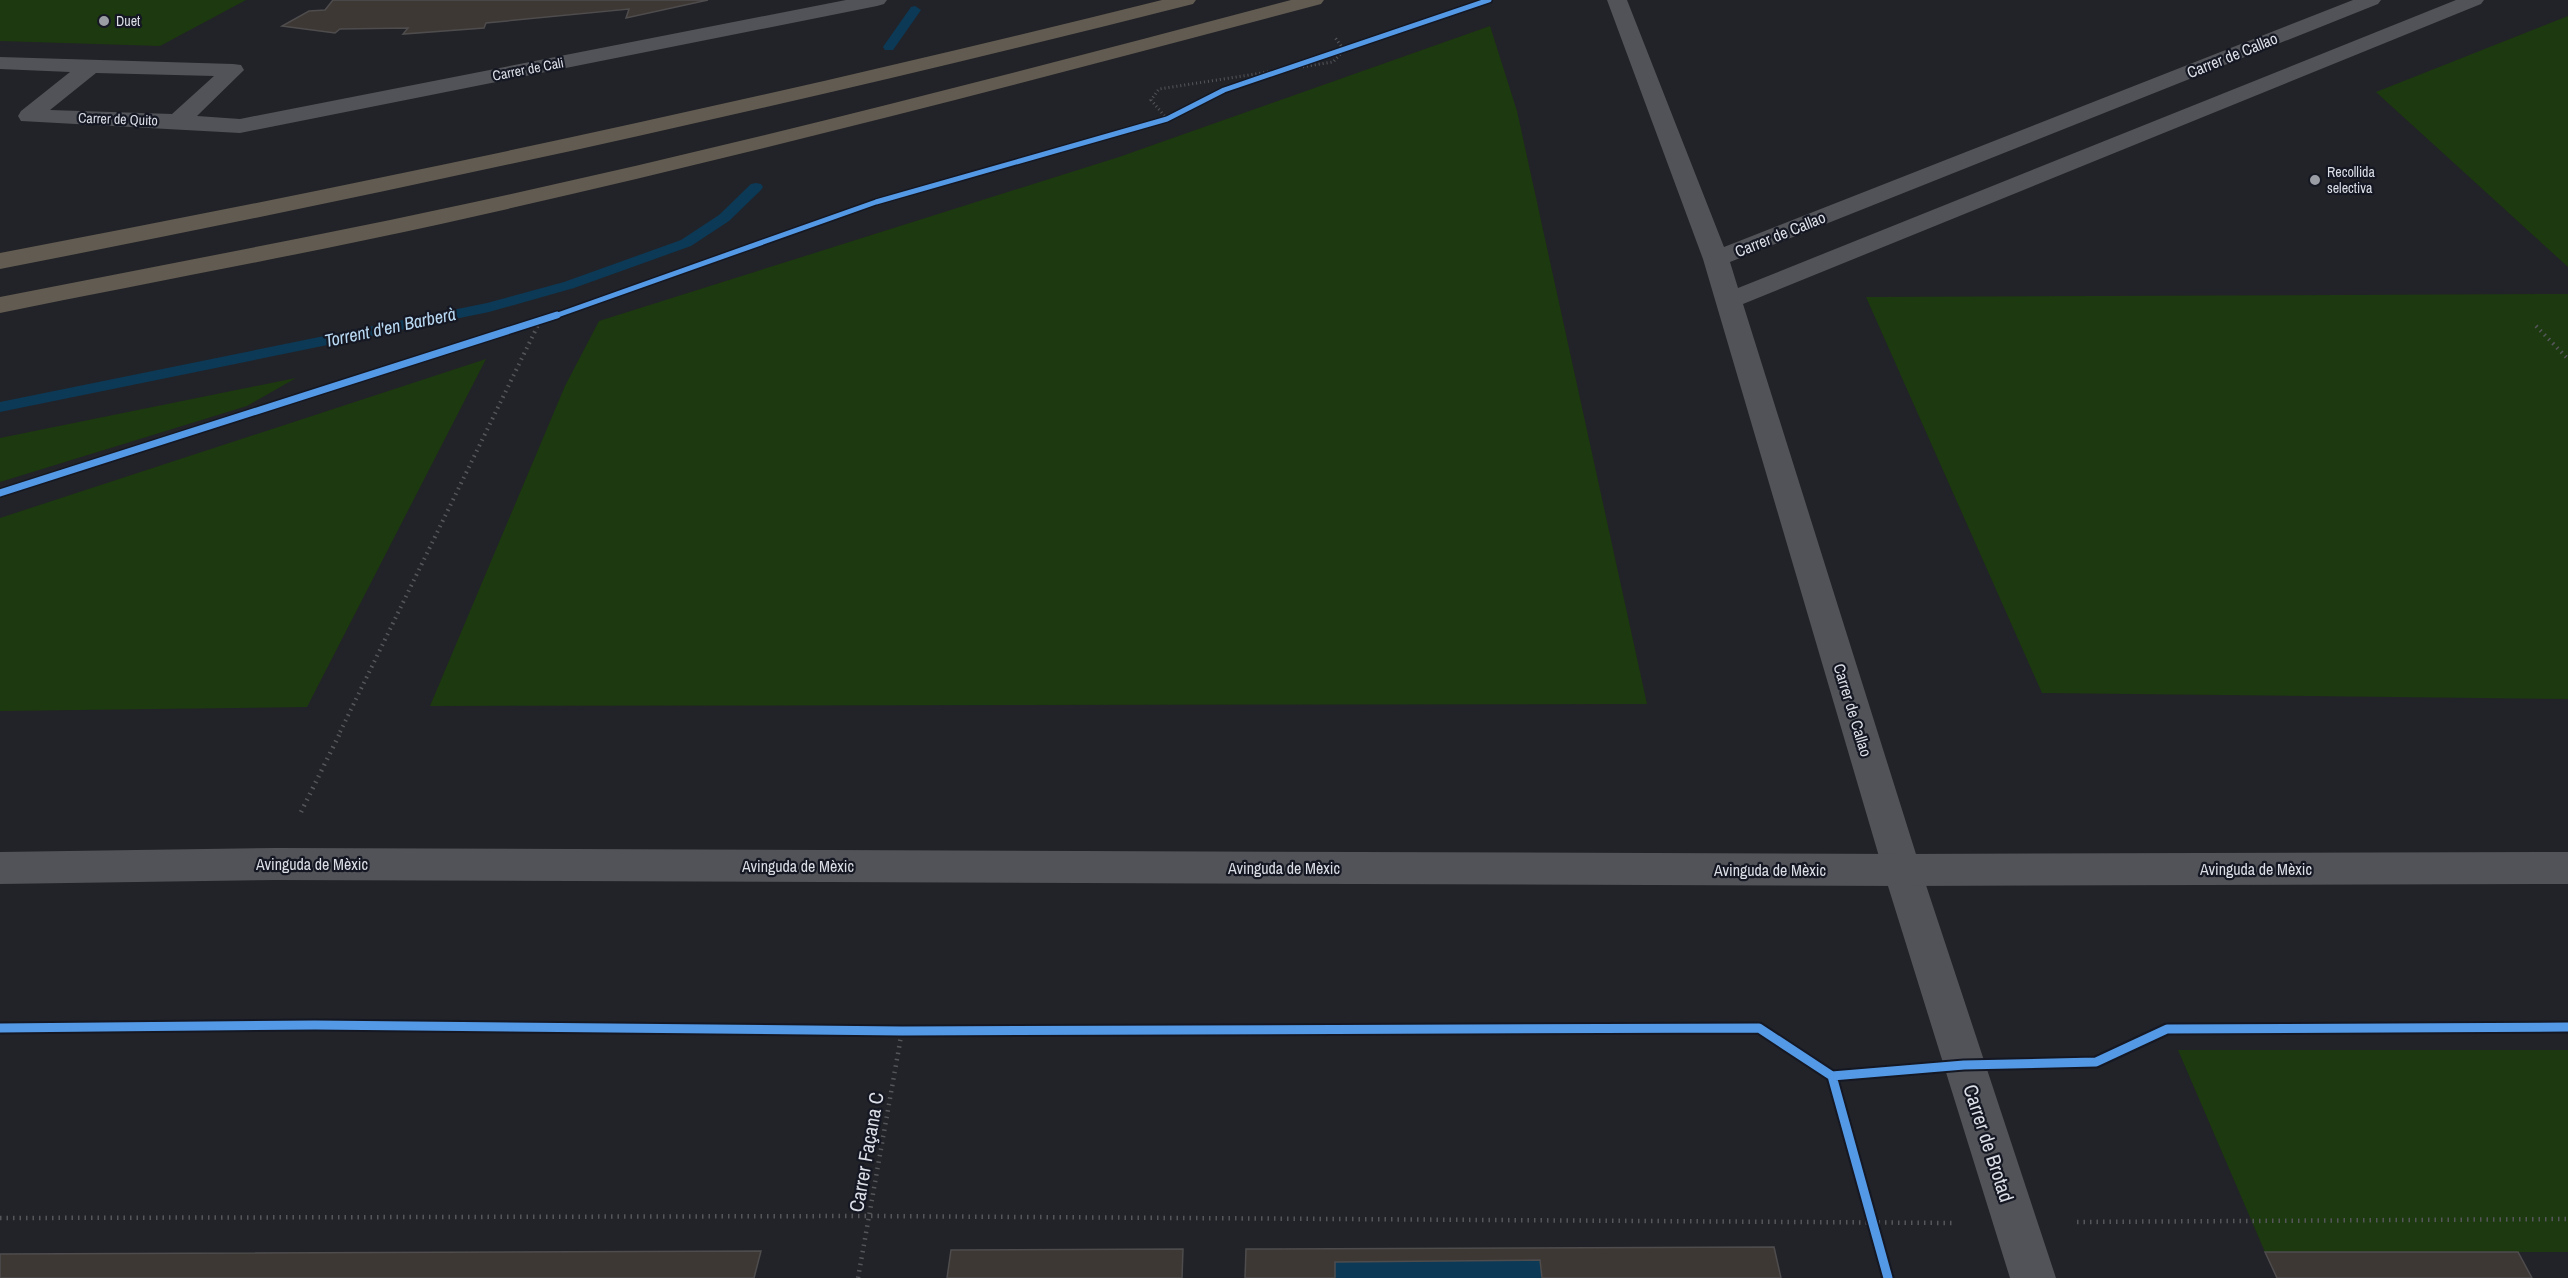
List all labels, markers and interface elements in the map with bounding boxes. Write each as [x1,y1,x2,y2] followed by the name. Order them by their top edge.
[116,12,140,30] place label: Duet
[97,14,111,28] marker: Duet
[2183,27,2281,83] street label: Carrer de Callao
[491,53,565,85] street label: Carrer de Cali
[78,109,158,129] street label: Carrer de Quito
[2327,163,2375,197] place label: Recollida selectiva
[2308,173,2322,187] marker: Recollida selectiva
[1731,206,1829,262] street label: Carrer de Callao
[322,301,458,353] water label: Torrent d'en Barberà
[1828,661,1878,759] street label: Carrer de Callao
[255,853,368,875] street label: Avinguda de Mèxic
[741,855,854,877] street label: Avinguda de Mèxic
[1227,857,1340,879] street label: Avinguda de Mèxic
[2199,858,2312,880] street label: Avinguda de Mèxic
[1713,859,1826,881] street label: Avinguda de Mèxic
[1957,1081,2021,1205] street label: Carrer de Brotad
[842,1090,890,1214] street label: Carrer Façana C

